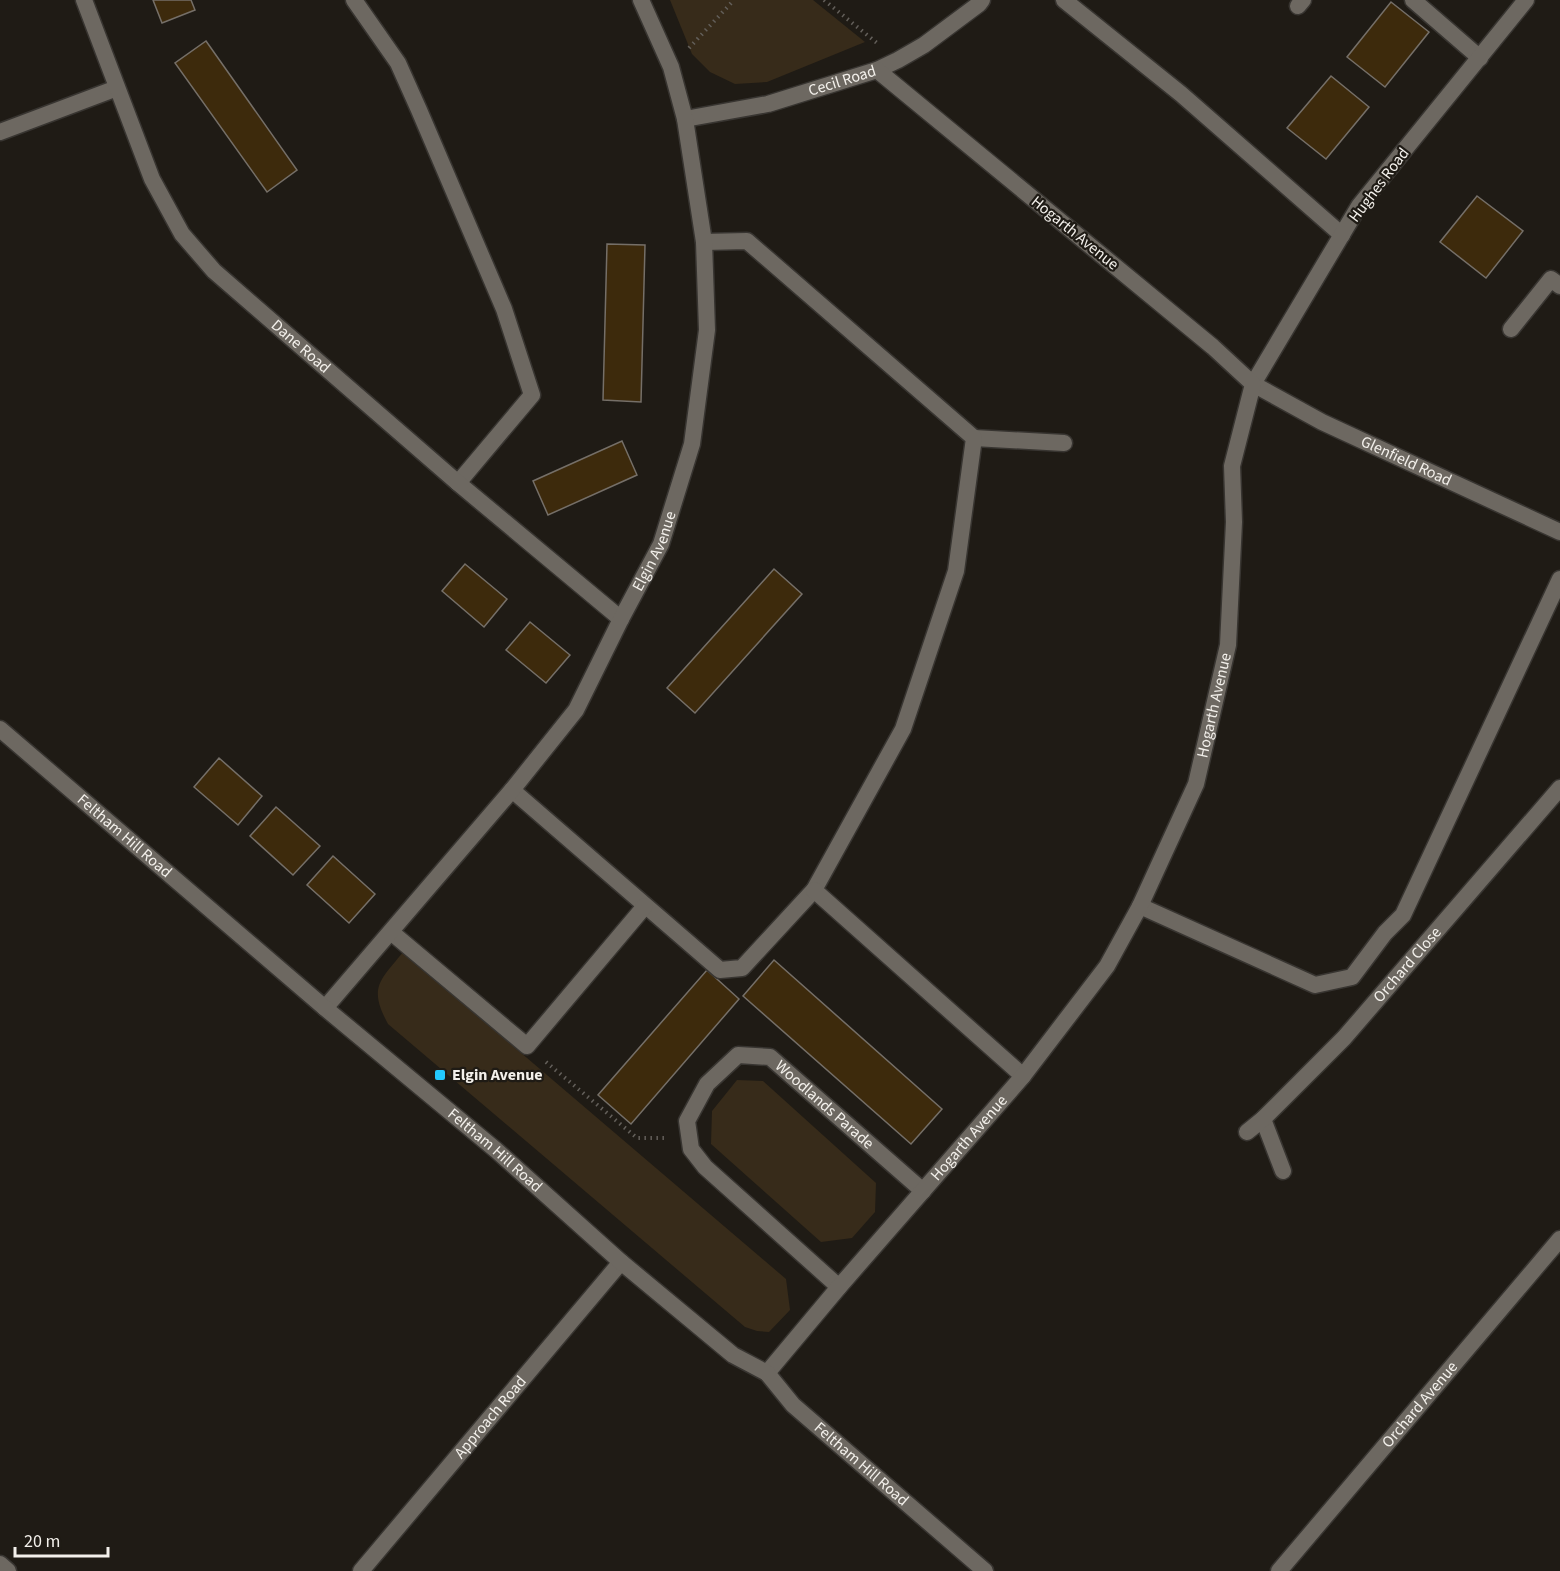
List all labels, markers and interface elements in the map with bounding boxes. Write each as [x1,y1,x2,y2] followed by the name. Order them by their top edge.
[805,60,879,102] street label: Cecil Road
[1344,143,1414,227] street label: Hughes Road
[1026,191,1124,275] street label: Hogarth Avenue
[266,314,335,378] street label: Dane Road
[1357,430,1455,491] street label: Glenfield Road
[627,508,682,595] street label: Elgin Avenue
[1191,650,1237,760] street label: Hogarth Avenue
[72,789,177,883] street label: Feltham Hill Road
[1368,922,1446,1008] street label: Orchard Close
[770,1055,879,1154] street label: Woodlands Parade
[452,1064,543,1086] place label: Elgin Avenue
[433,1068,447,1082] marker: Elgin Avenue
[925,1090,1013,1186] street label: Hogarth Avenue
[443,1103,547,1197] street label: Feltham Hill Road
[1377,1357,1463,1453] street label: Orchard Avenue
[449,1371,532,1463] street label: Approach Road
[809,1417,913,1511] street label: Feltham Hill Road
[15,1520,108,1558] scale bar
[24,1529,60,1554] text: 20 m

